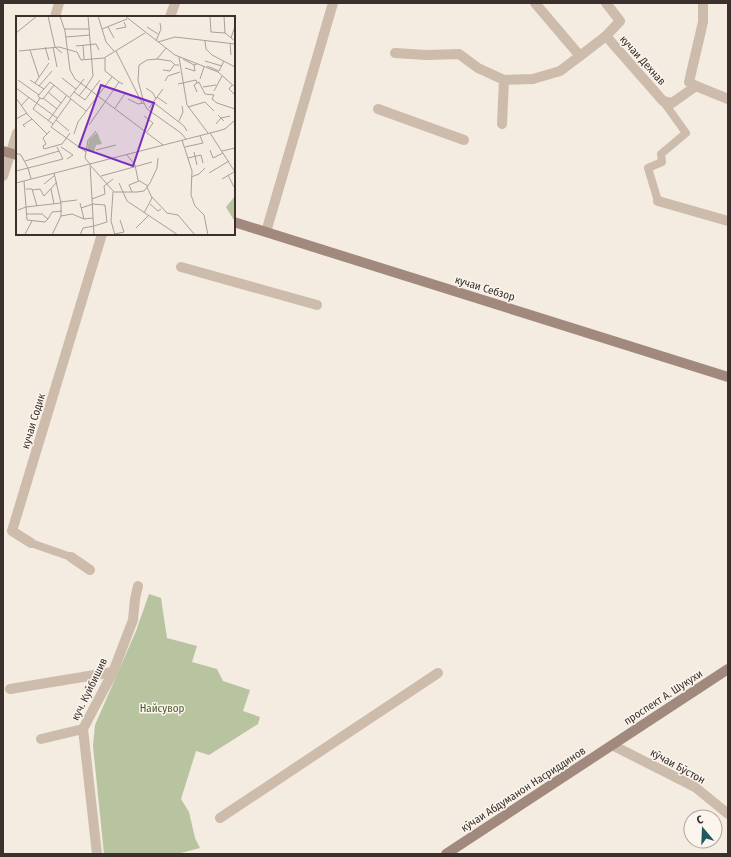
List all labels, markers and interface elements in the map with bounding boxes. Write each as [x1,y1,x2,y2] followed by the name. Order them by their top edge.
[16,16,235,235] inset map
[617,33,668,88] street label: кучаи Дехнав
[453,273,517,304] street label: кучаи Себзор
[19,391,48,450] street label: кучаи Содик
[69,656,110,723] street label: куч. Куйбишив
[622,667,705,728] street label: проспект А. Шукухи
[140,702,184,715] park label: Найсувор
[458,744,588,835] street label: кӯчаи Абдуманон Насриддинов
[648,746,707,787] street label: кӯчаи Бӯстон
[683,809,723,849] north arrow
[695,813,705,827] text: С

